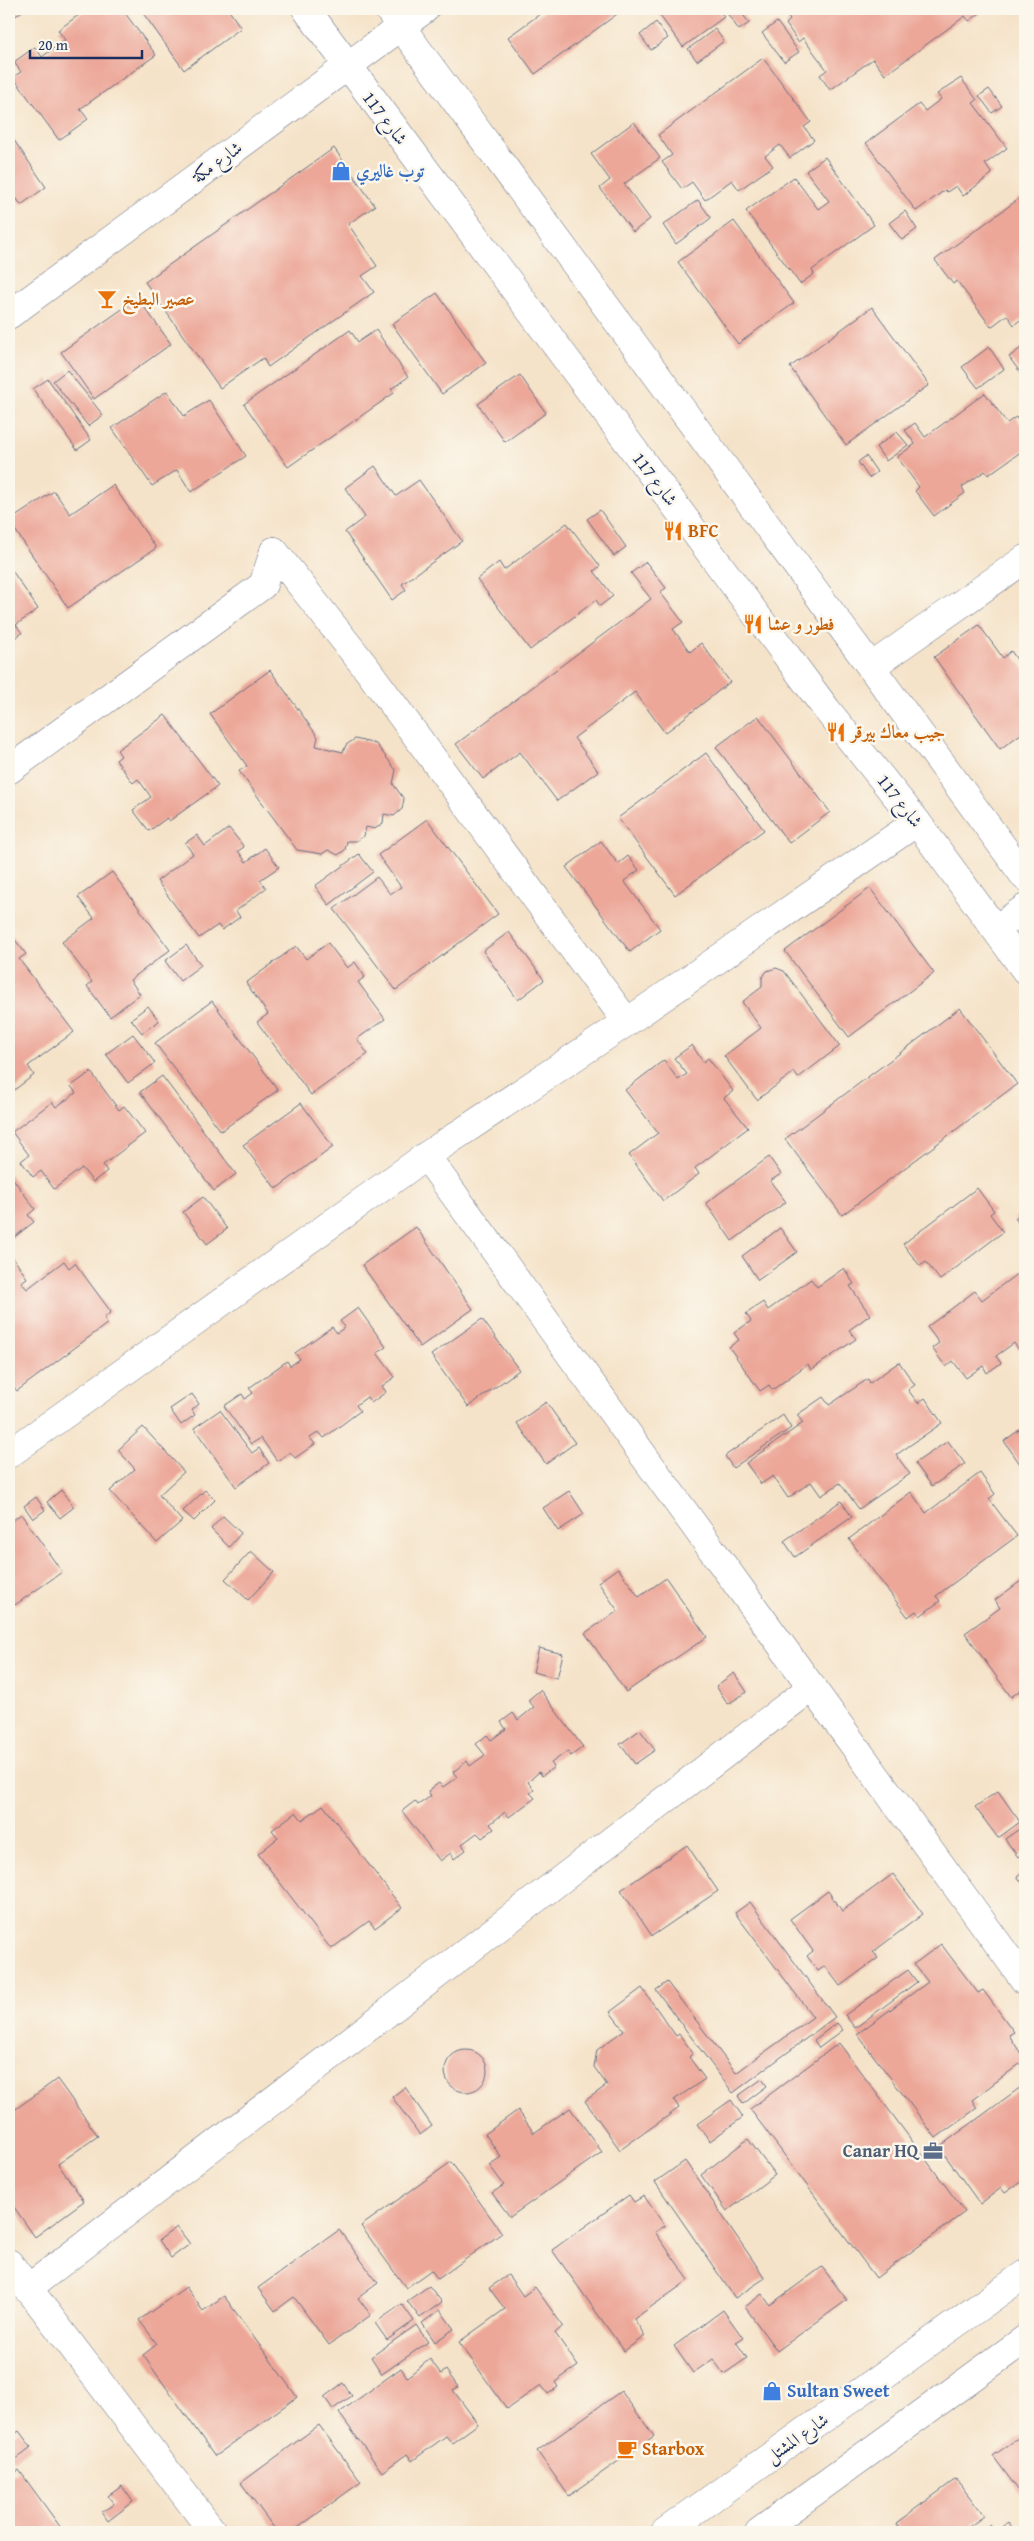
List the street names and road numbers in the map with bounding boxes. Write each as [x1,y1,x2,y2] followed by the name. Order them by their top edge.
[355,85,415,151] street label: شارع 117
[185,134,249,191] street label: شارع مكة
[625,446,685,512] street label: شارع 117
[869,768,930,834] street label: شارع 117
[760,2406,835,2471] street label: شارع المشتل

